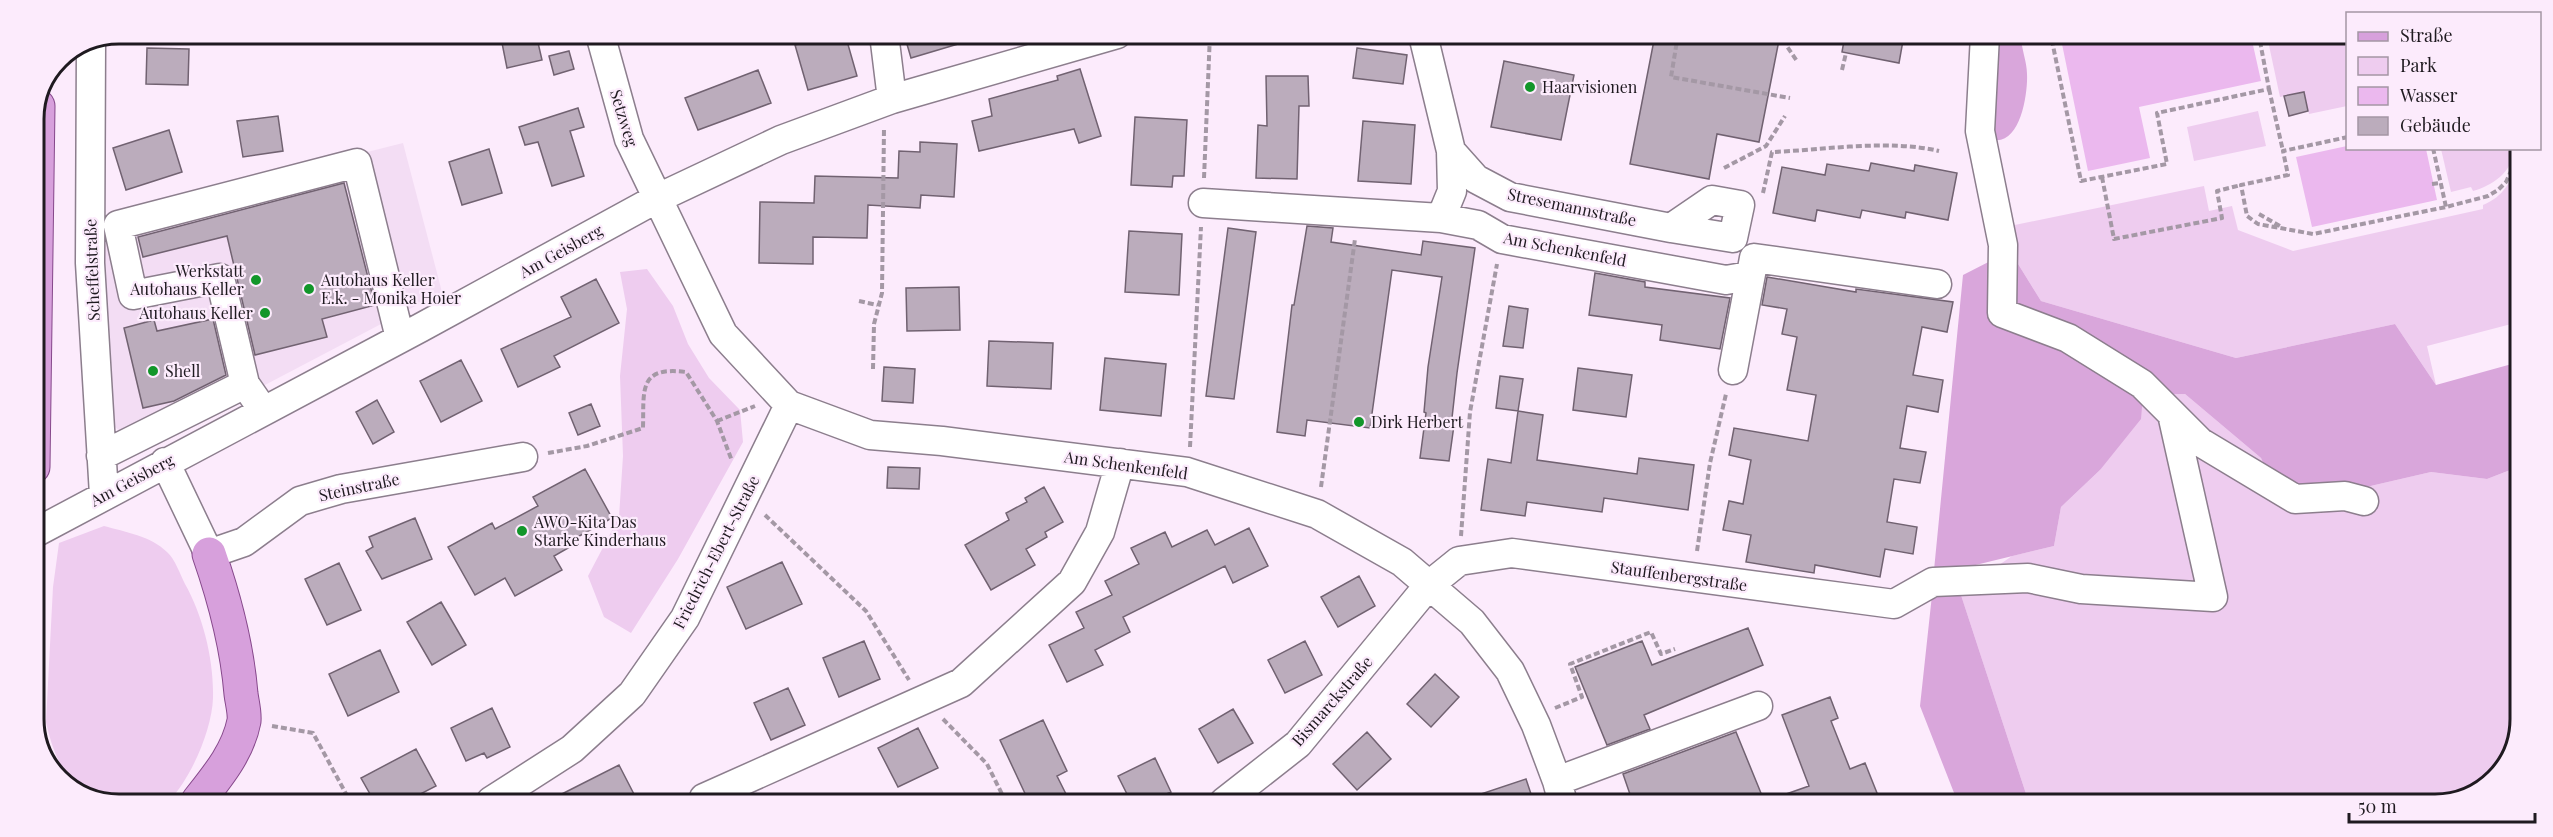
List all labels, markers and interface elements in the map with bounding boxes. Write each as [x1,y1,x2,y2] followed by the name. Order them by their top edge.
[2346,12,2541,150] legend
[2400,23,2453,47] text: Straße
[2400,53,2437,77] text: Park
[1542,76,1638,97] place label: Haarvisionen
[1523,80,1537,94] marker: Haarvisionen
[2399,83,2458,107] text: Wasser
[606,87,643,150] street label: Setzweg
[2400,113,2471,137] text: Gebäude
[1506,183,1638,230] street label: Stresemannstraße
[79,219,104,321] street label: Scheffelstraße
[514,219,607,283] street label: Am Geisberg
[1501,226,1628,271] street label: Am Schenkenfeld
[129,260,244,299] place label: Werkstatt Autohaus Keller
[320,269,461,308] place label: Autohaus Keller E.k. - Monika Hoier
[249,273,263,287] marker: Werkstatt Autohaus Keller
[302,282,316,296] marker: Autohaus Keller E.k. - Monika Hoier
[138,302,253,323] place label: Autohaus Keller
[258,306,272,320] marker: Autohaus Keller
[165,360,201,381] place label: Shell
[146,364,160,378] marker: Shell
[1371,411,1464,432] place label: Dirk Herbert
[1352,415,1366,429] marker: Dirk Herbert
[1062,445,1189,484] street label: Am Schenkenfeld
[85,448,178,511] street label: Am Geisberg
[317,468,401,505] street label: Steinstraße
[668,471,763,632] street label: Friedrich-Ebert-Straße
[533,511,666,550] place label: AWO-Kita Das Starke Kinderhaus
[515,524,529,538] marker: AWO-Kita Das Starke Kinderhaus
[1610,556,1749,595] street label: Stauffenbergstraße
[1287,651,1376,750] street label: Bismarckstraße
[2349,786,2535,824] scale bar
[2358,794,2397,818] text: 50 m

